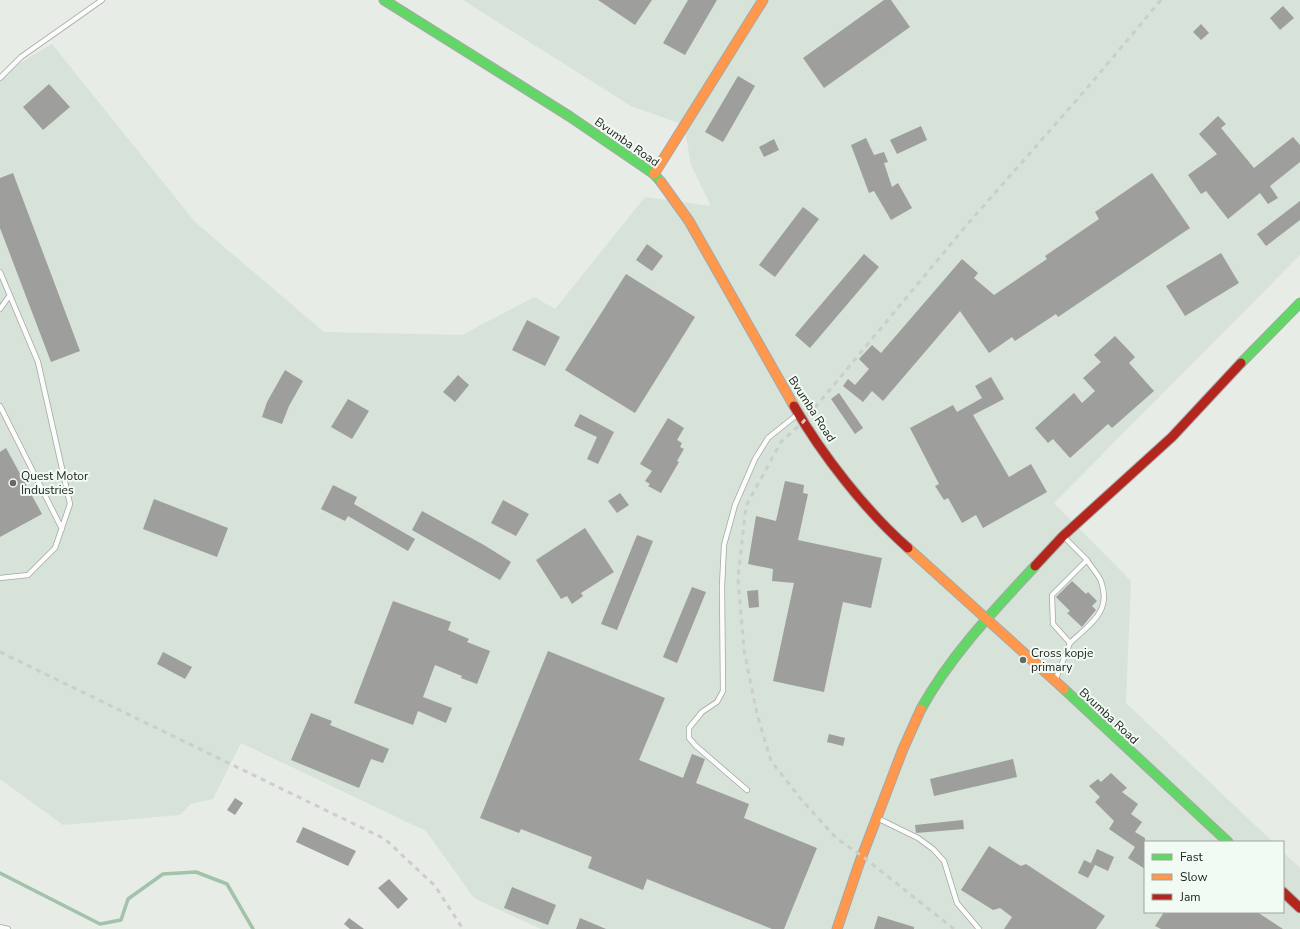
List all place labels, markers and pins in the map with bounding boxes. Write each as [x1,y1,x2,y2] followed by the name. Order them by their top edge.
[21,468,89,498] place label: Quest Motor Industries
[8,478,18,488] marker: Quest Motor Industries
[1031,645,1093,675] place label: Cross kopje primary
[1018,655,1028,665] marker: Cross kopje primary

